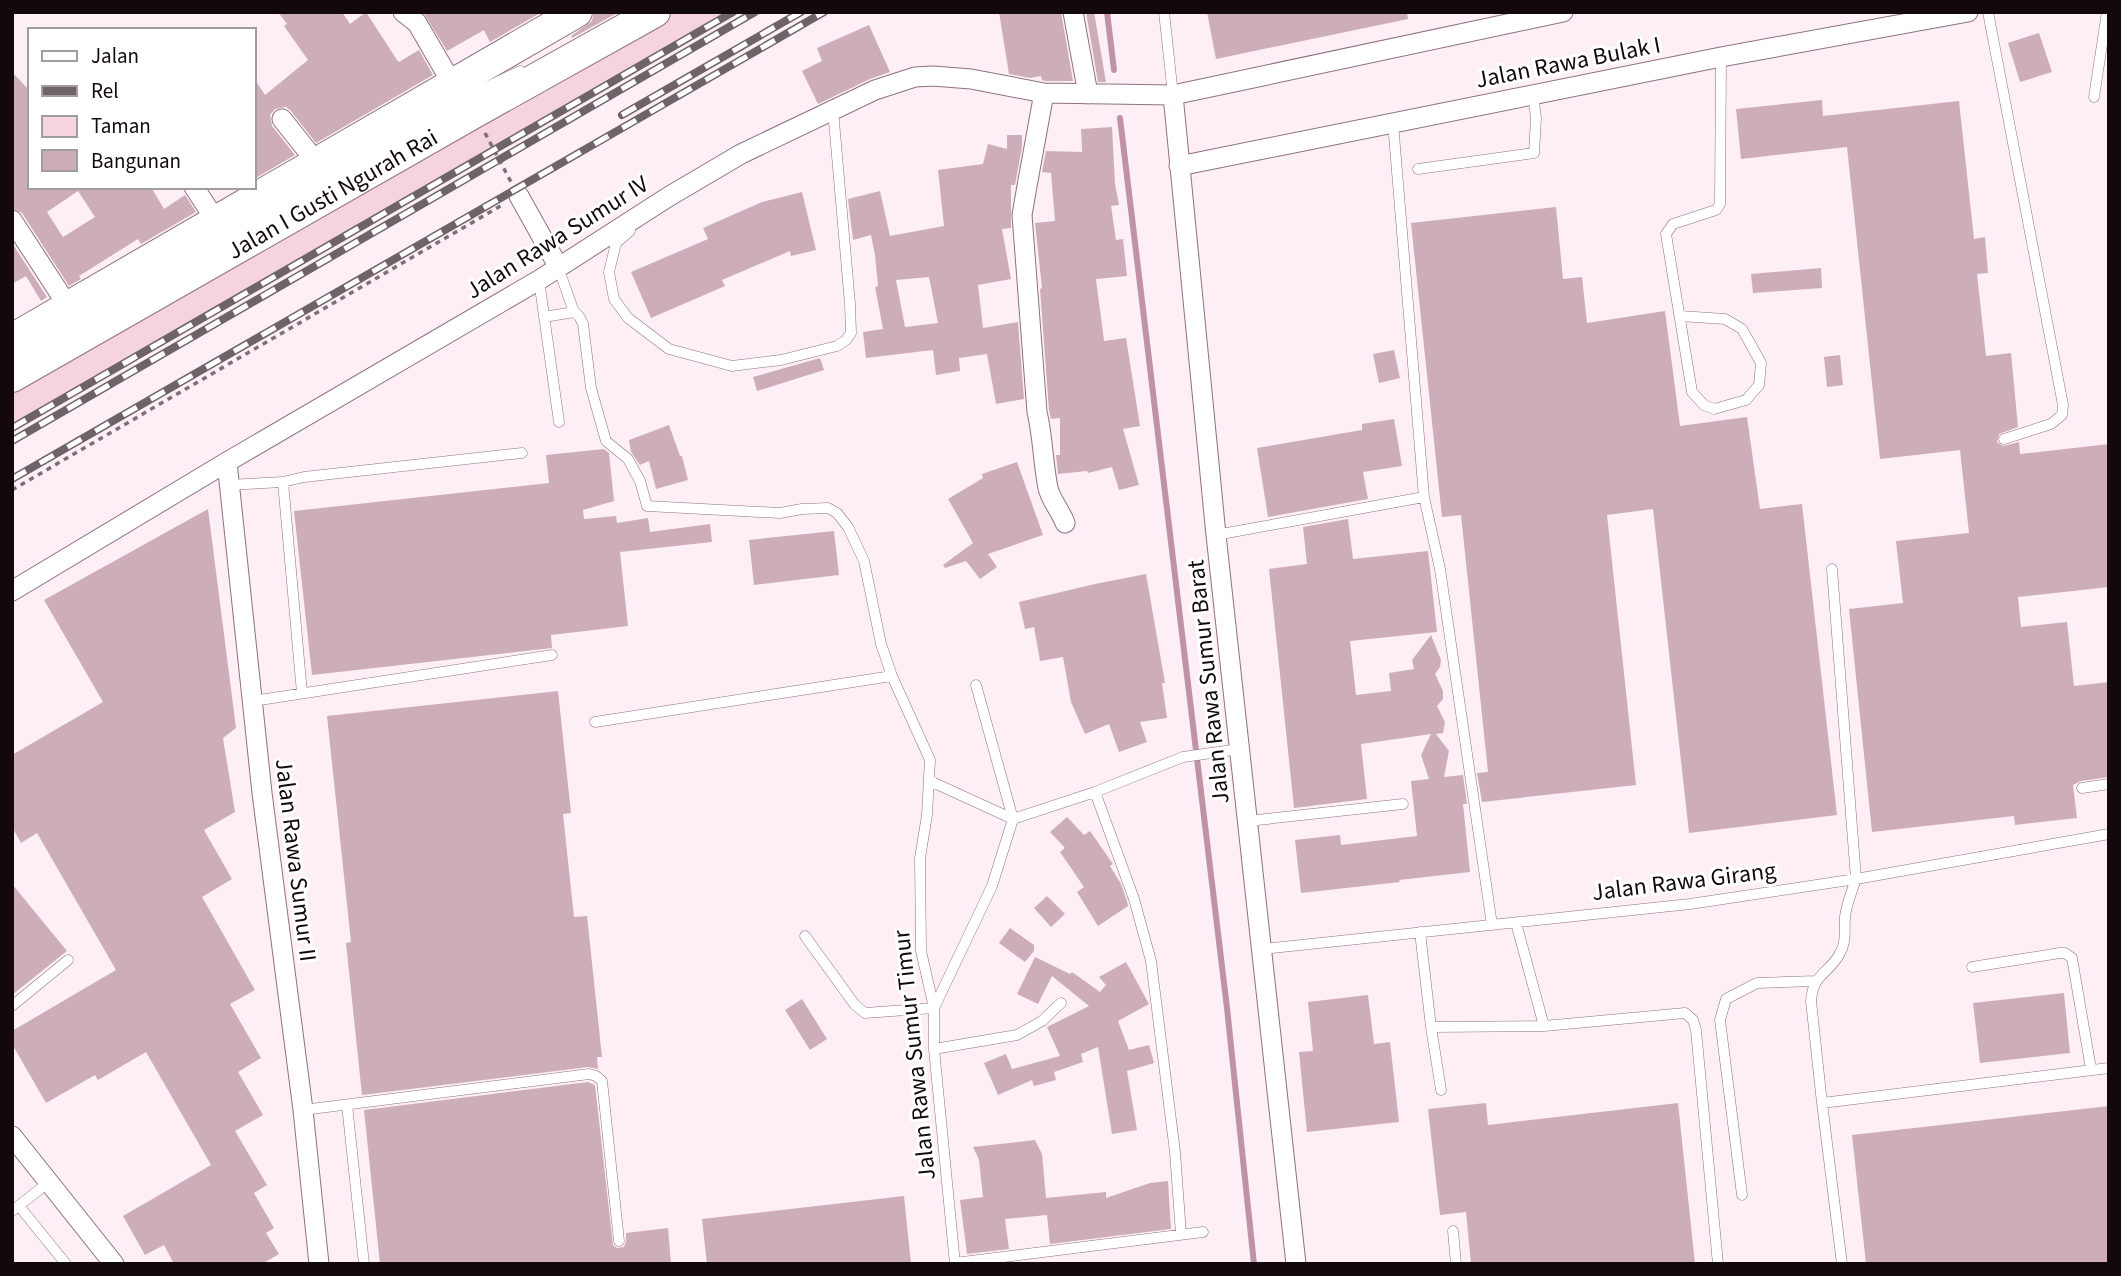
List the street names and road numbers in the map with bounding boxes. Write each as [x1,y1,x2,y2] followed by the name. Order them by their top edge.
[1473,27,1664,98] street label: Jalan Rawa Bulak I
[221,120,444,268] street label: Jalan I Gusti Ngurah Rai
[459,167,656,308] street label: Jalan Rawa Sumur IV
[1178,558,1239,806] street label: Jalan Rawa Sumur Barat
[266,757,325,963] street label: Jalan Rawa Sumur II
[1590,853,1778,910] street label: Jalan Rawa Girang
[884,927,945,1182] street label: Jalan Rawa Sumur Timur

